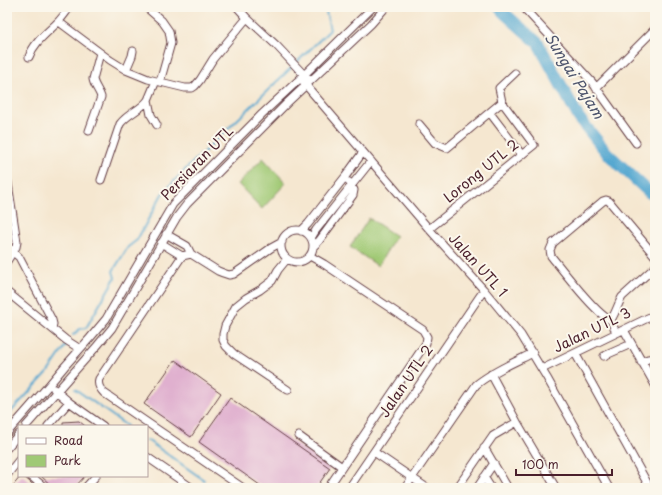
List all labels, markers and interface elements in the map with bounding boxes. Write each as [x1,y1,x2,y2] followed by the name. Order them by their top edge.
[540,28,611,123] water label: Sungai Pajam
[156,120,238,205] street label: Persiaran UTL
[439,134,523,208] street label: Lorong UTL 2
[444,228,513,301] street label: Jalan UTL 1
[550,302,634,357] street label: Jalan UTL 3
[374,340,438,421] street label: Jalan UTL 2
[18,425,148,477] legend
[54,431,83,449] text: Road
[54,451,81,469] text: Park
[516,451,612,477] scale bar
[522,455,559,473] text: 100 m

